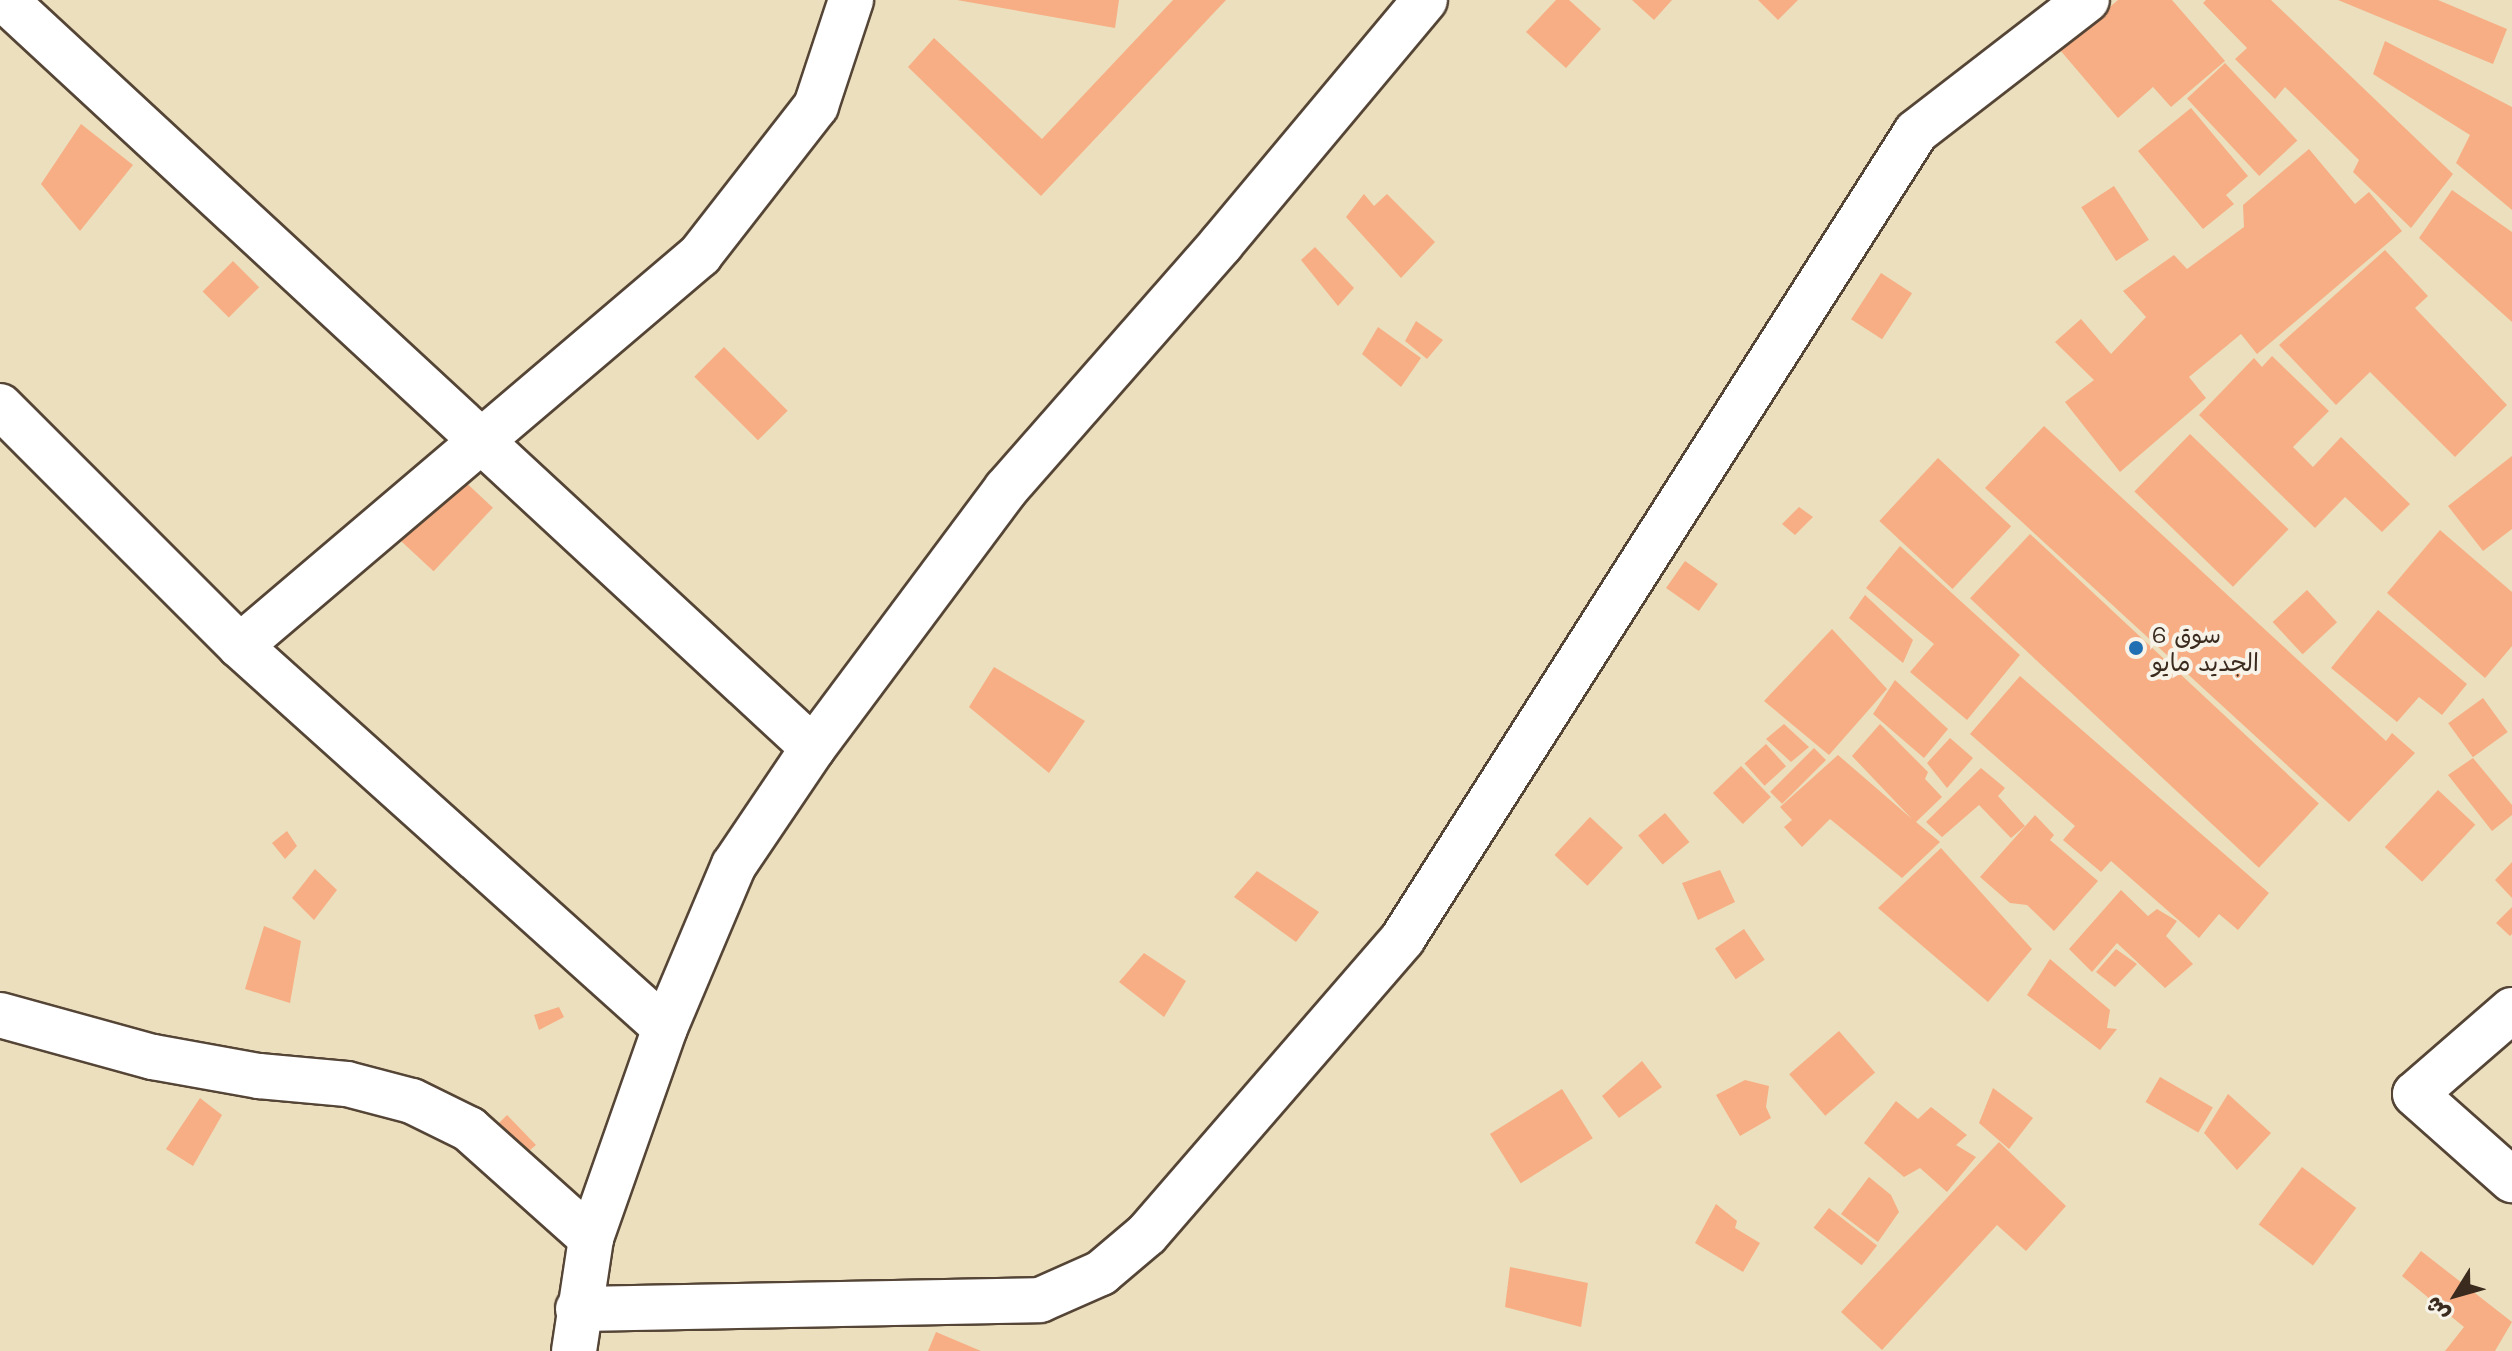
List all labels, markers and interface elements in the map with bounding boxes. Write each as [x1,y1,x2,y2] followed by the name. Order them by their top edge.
[2152,620,2259,676] place label: سوق 6 الجديد مايو
[2127,639,2145,657] marker: سوق 6 الجديد مايو
[2416,1255,2496,1335] north arrow
[2418,1291,2455,1328] text: ش

